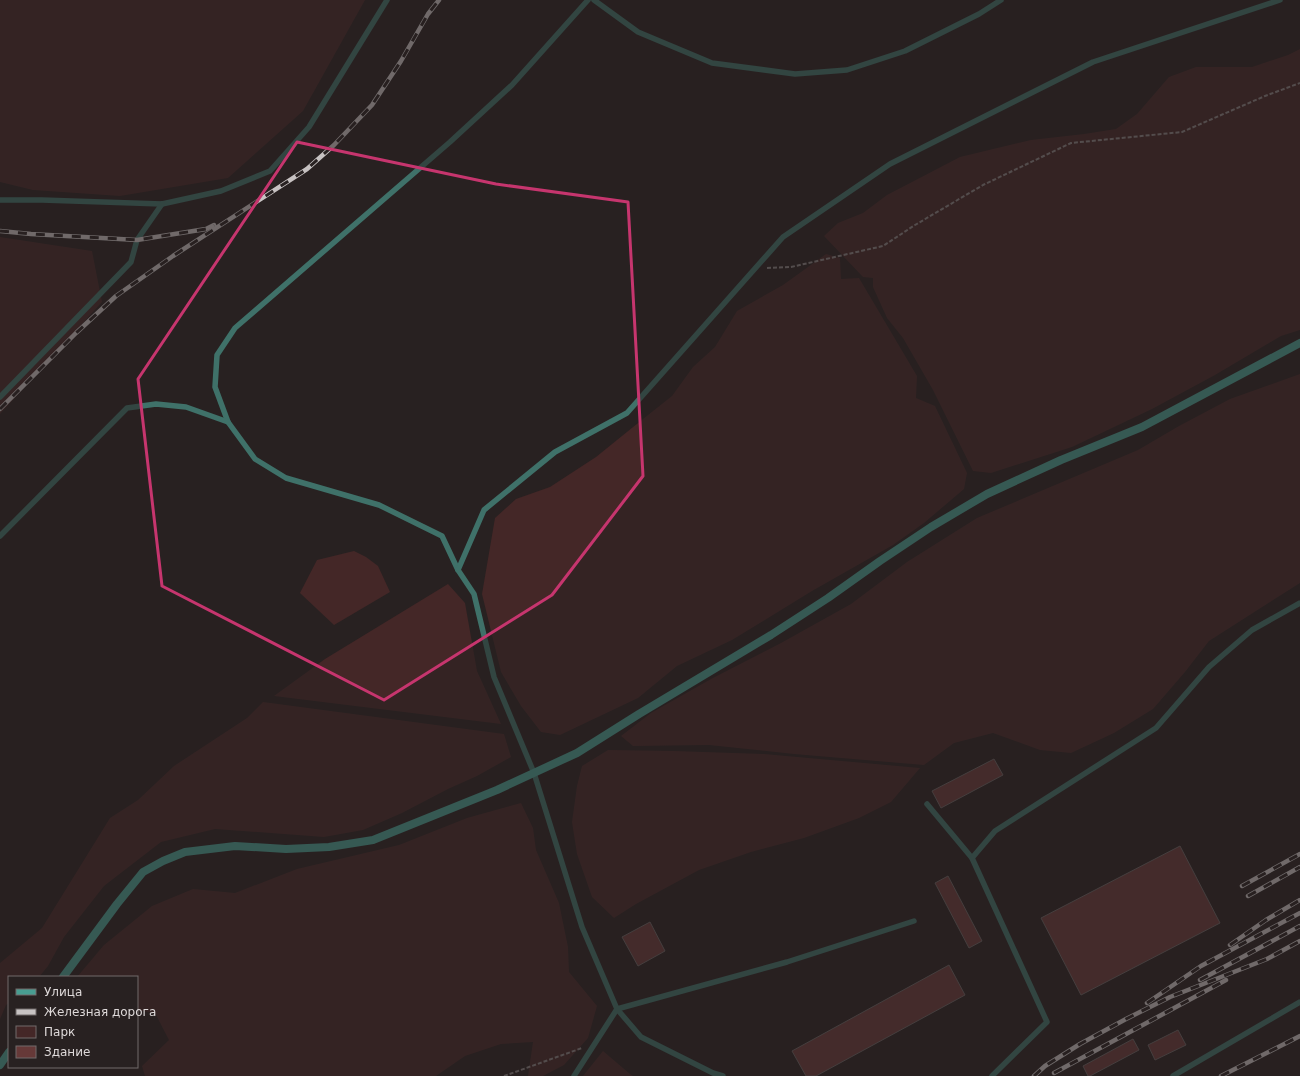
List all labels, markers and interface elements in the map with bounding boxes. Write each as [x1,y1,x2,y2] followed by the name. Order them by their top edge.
[8,976,138,1068] legend
[44,985,82,999] text: Улица
[44,1005,156,1019] text: Железная дорога
[44,1025,75,1039] text: Парк
[44,1045,90,1059] text: Здание

